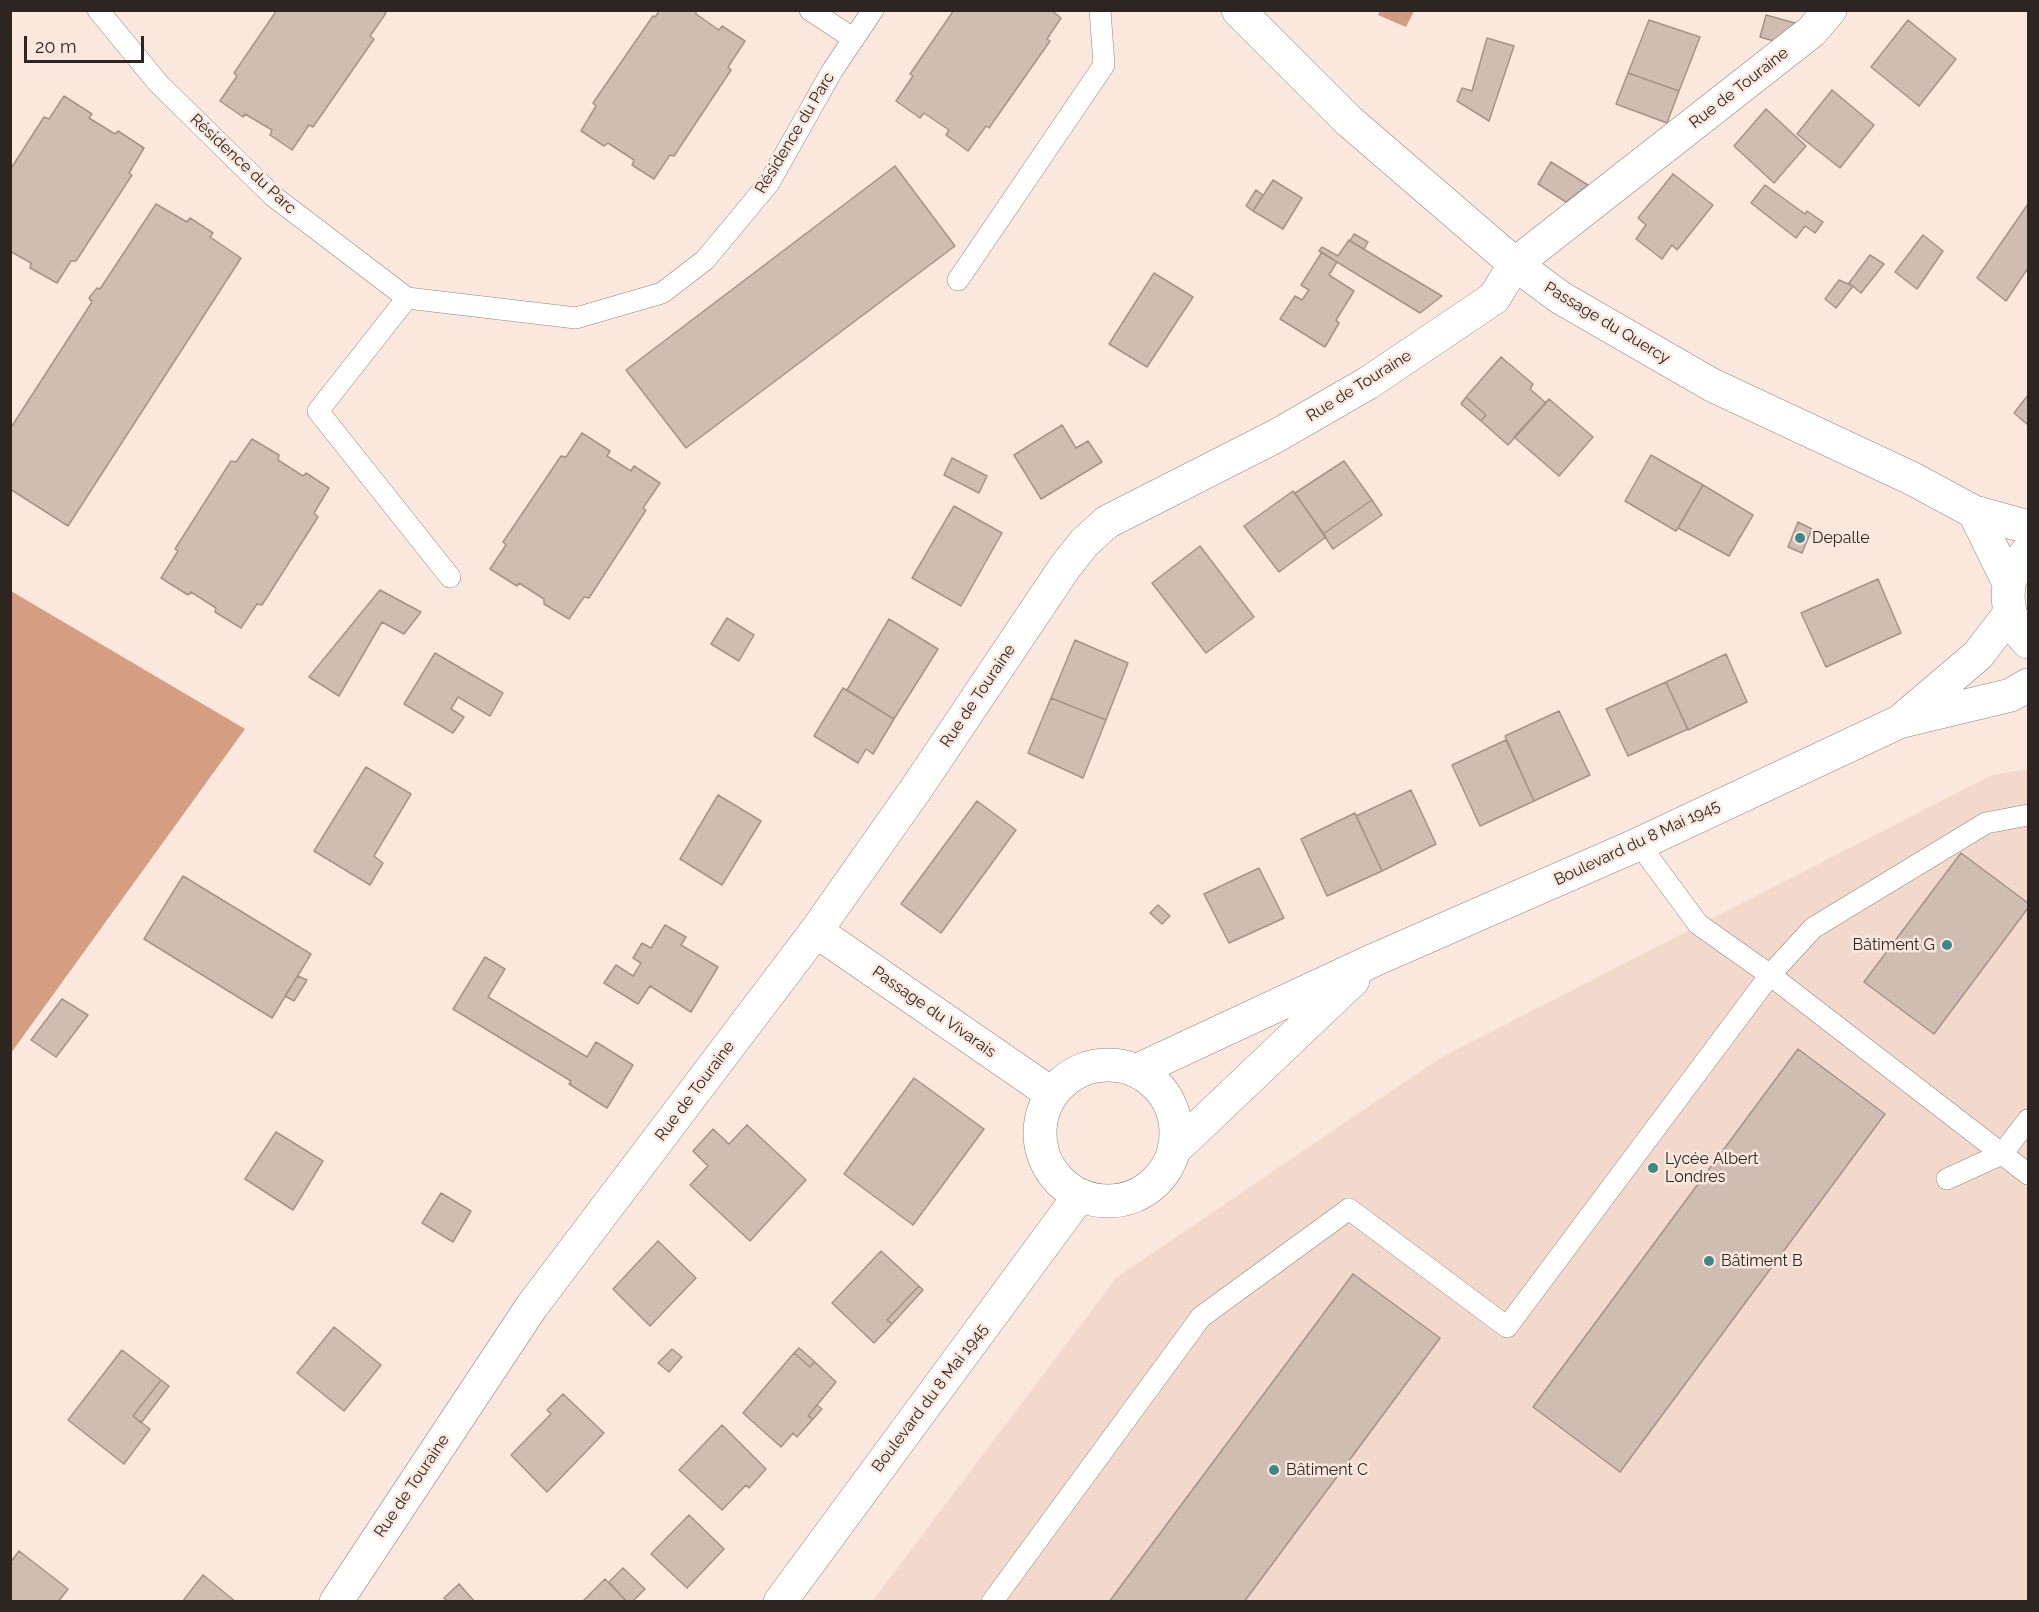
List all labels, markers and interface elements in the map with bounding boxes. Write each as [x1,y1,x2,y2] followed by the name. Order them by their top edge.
[27,24,147,62] scale bar
[35,36,77,57] text: 20 m
[1686,43,1792,133] street label: Rue de Touraine
[751,69,839,197] street label: Résidence du Parc
[186,110,300,218] street label: Résidence du Parc
[1541,278,1673,368] street label: Passage du Quercy
[1303,346,1415,426] street label: Rue de Touraine
[1812,528,1870,548] place label: Depalle
[1793,531,1807,545] marker: Depalle
[936,641,1020,751] street label: Rue de Touraine
[1551,796,1723,890] street label: Boulevard du 8 Mai 1945
[1853,935,1935,955] place label: Bâtiment G
[1940,938,1954,952] marker: Bâtiment G
[868,962,1000,1062] street label: Passage du Vivarais
[651,1037,739,1145] street label: Rue de Touraine
[1665,1149,1758,1187] place label: Lycée Albert Londres
[1646,1161,1660,1175] marker: Lycée Albert Londres
[1721,1251,1803,1271] place label: Bâtiment B
[1702,1254,1716,1268] marker: Bâtiment B
[868,1320,992,1476] street label: Boulevard du 8 Mai 1945
[370,1431,454,1541] street label: Rue de Touraine
[1286,1460,1368,1480] place label: Bâtiment C
[1267,1463,1281,1477] marker: Bâtiment C

